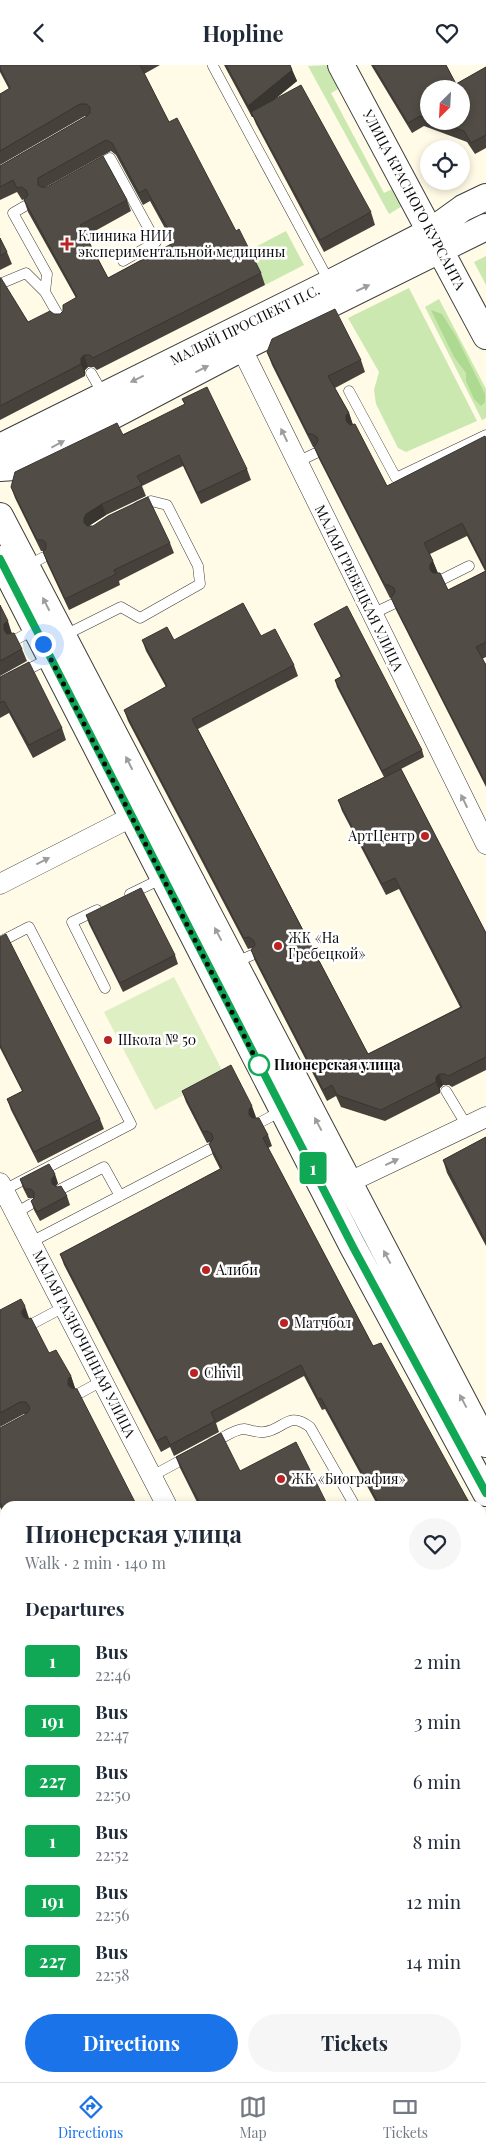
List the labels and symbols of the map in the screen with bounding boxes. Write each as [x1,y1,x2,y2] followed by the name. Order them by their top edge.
[420,80,470,130] north arrow
[358,105,470,293] street label: УЛИЦА КРАСНОГО КУРСАНТА
[78,226,286,261] place label: Клиника НИИ экспериментальной медицины
[60,237,74,251] marker: Клиника НИИ экспериментальной медицины
[167,280,323,369] street label: МАЛЫЙ ПРОСПЕКТ П.С.
[356,284,370,292] one-way arrow
[195,365,209,373] one-way arrow
[130,375,144,383] one-way arrow
[280,428,288,443] one-way arrow
[51,440,65,448] one-way arrow
[311,501,408,674] street label: МАЛАЯ ГРЕБЕЦКАЯ УЛИЦА
[42,596,50,611] one-way arrow
[31,632,56,657] your location
[125,756,133,771] one-way arrow
[460,794,468,808] one-way arrow
[347,826,415,845] place label: АртЦентр
[419,830,431,842] marker: АртЦентр
[36,857,51,865] one-way arrow
[214,926,222,941] one-way arrow
[288,928,365,963] place label: ЖК «На Гребецкой»
[272,940,284,952] marker: ЖК «На Гребецкой»
[118,1030,196,1049] place label: Школа № 50
[102,1034,114,1046] marker: Школа № 50
[248,1054,270,1076] marker: Пионерская улица
[274,1055,401,1074] place label: Пионерская улица
[314,1117,322,1131] one-way arrow
[297,1152,329,1184] line badge: 1
[385,1157,399,1165] one-way arrow
[29,1247,140,1441] street label: МАЛАЯ РАЗНОЧИННАЯ УЛИЦА
[383,1250,391,1264] one-way arrow
[215,1260,258,1279] place label: Алиби
[200,1264,212,1276] marker: Алиби
[294,1313,351,1332] place label: Матчбол
[278,1317,290,1329] marker: Матчбол
[204,1363,241,1382] place label: Chivil
[188,1367,200,1379] marker: Chivil
[459,1393,467,1408] one-way arrow
[291,1469,406,1488] place label: ЖК «Биография»
[275,1473,287,1485] marker: ЖК «Биография»

